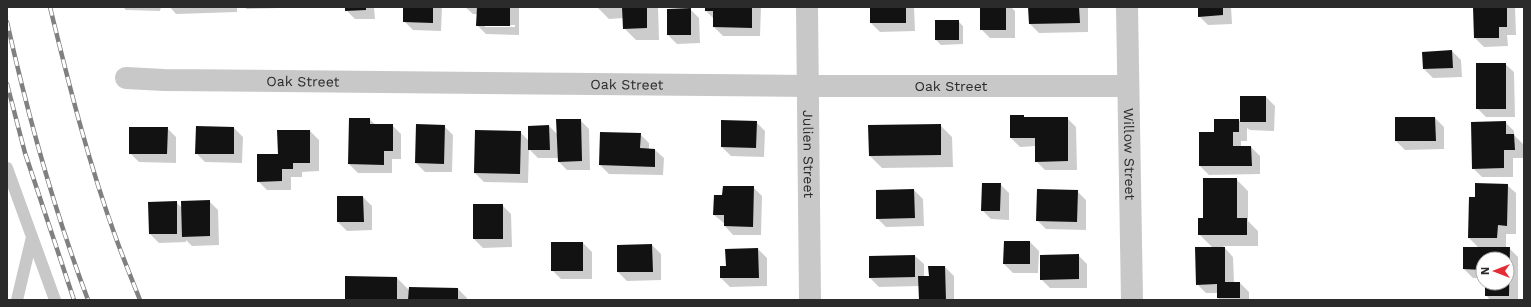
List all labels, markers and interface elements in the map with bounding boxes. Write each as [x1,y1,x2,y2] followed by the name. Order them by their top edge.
[266,73,340,90] street label: Oak Street
[590,76,664,93] street label: Oak Street
[914,78,988,94] street label: Oak Street
[1121,108,1138,200] street label: Willow Street
[800,110,817,198] street label: Julien Street
[1475,251,1515,291] north arrow
[1479,267,1492,275] text: N

